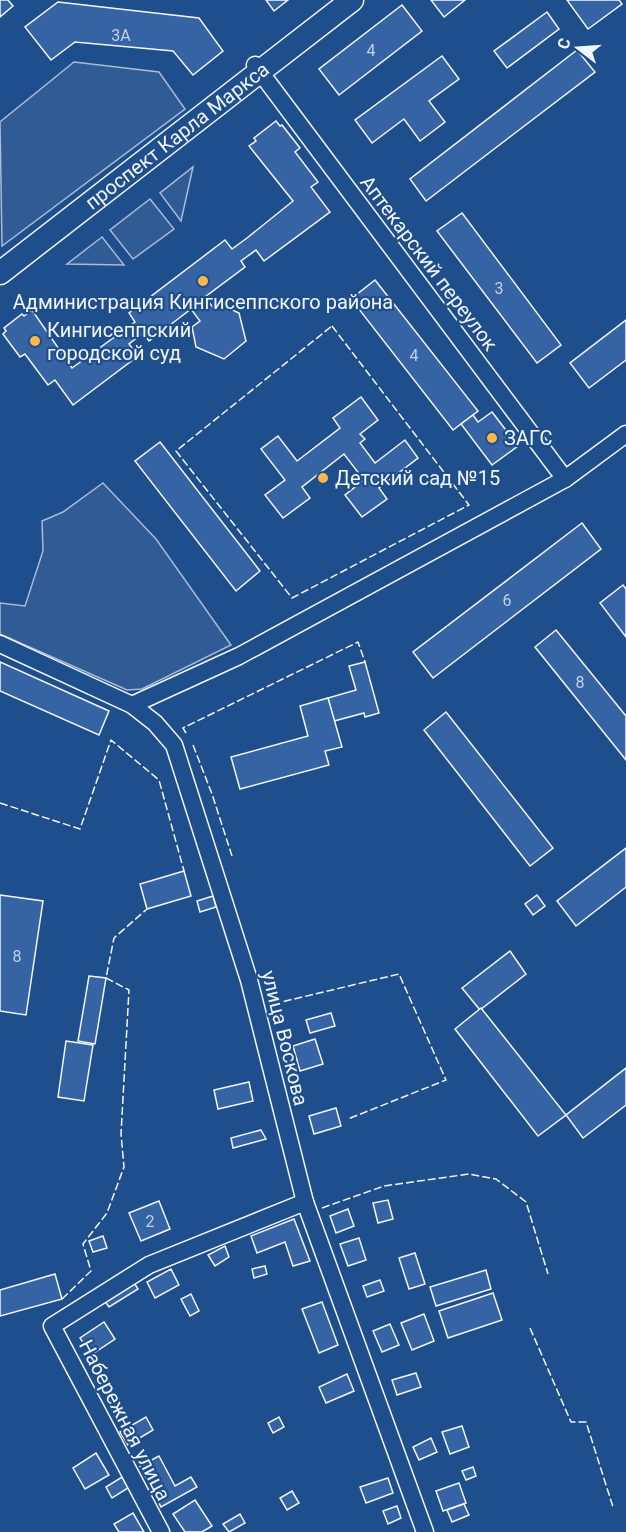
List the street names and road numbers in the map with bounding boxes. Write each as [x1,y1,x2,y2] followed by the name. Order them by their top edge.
[80,57,274,214] street label: проспект Карла Маркса
[355,171,503,355] street label: Аптекарский переулок
[257,968,313,1108] street label: улица Воскова
[74,1336,176,1504] street label: Набережная улица

